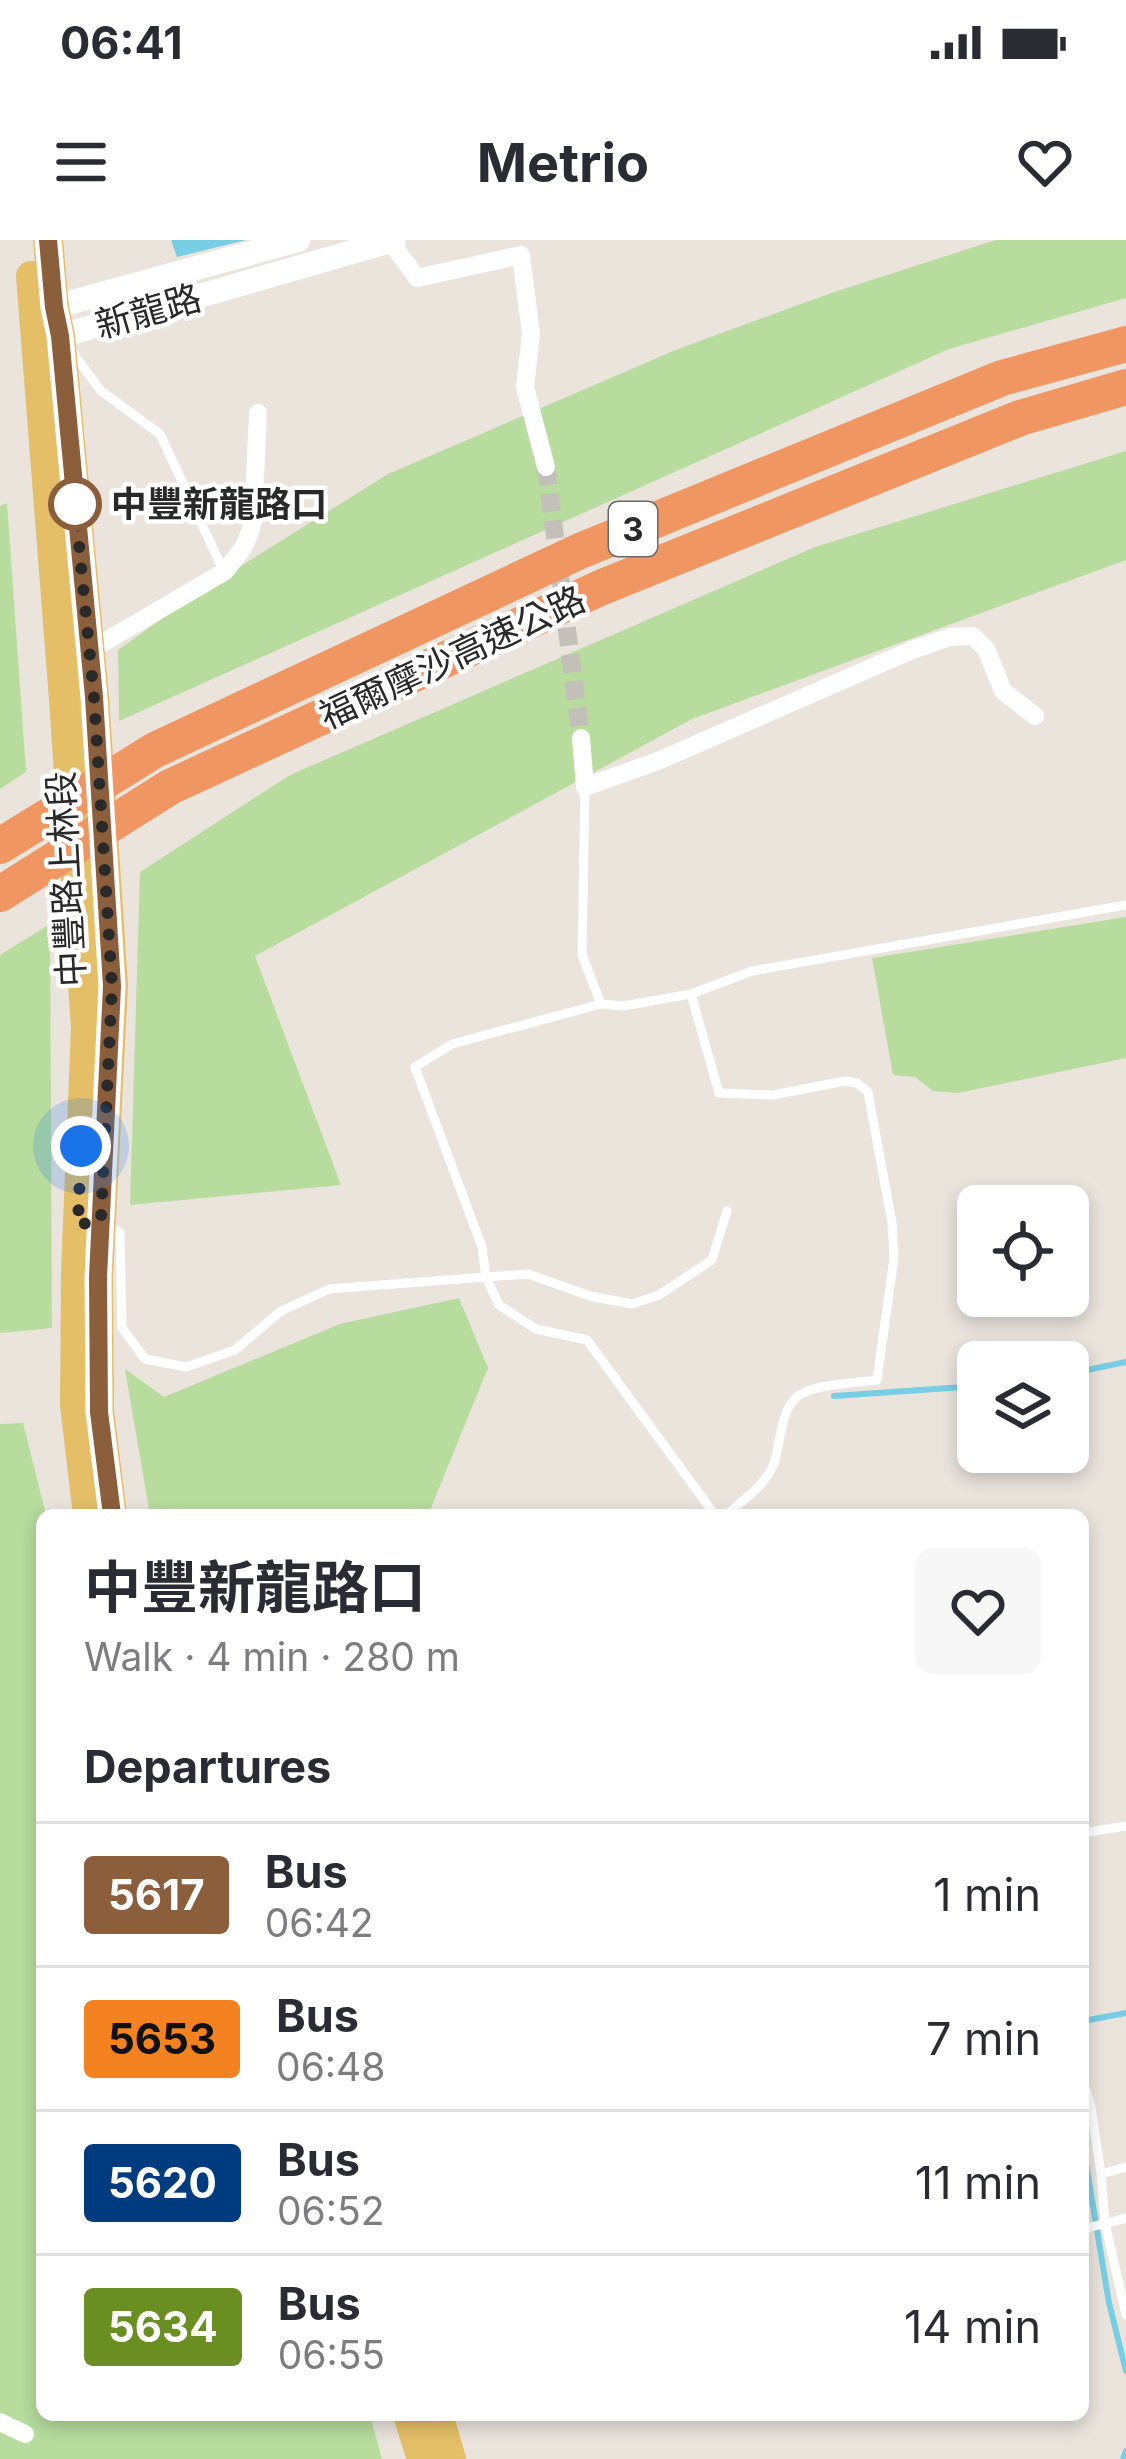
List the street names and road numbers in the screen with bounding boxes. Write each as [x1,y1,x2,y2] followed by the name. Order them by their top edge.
[90,275,206,347] street label: 新龍路
[609,502,657,556] road number: 3
[312,576,592,738] street label: 福爾摩沙高速公路
[38,770,94,988] street label: 中豐路上林段

